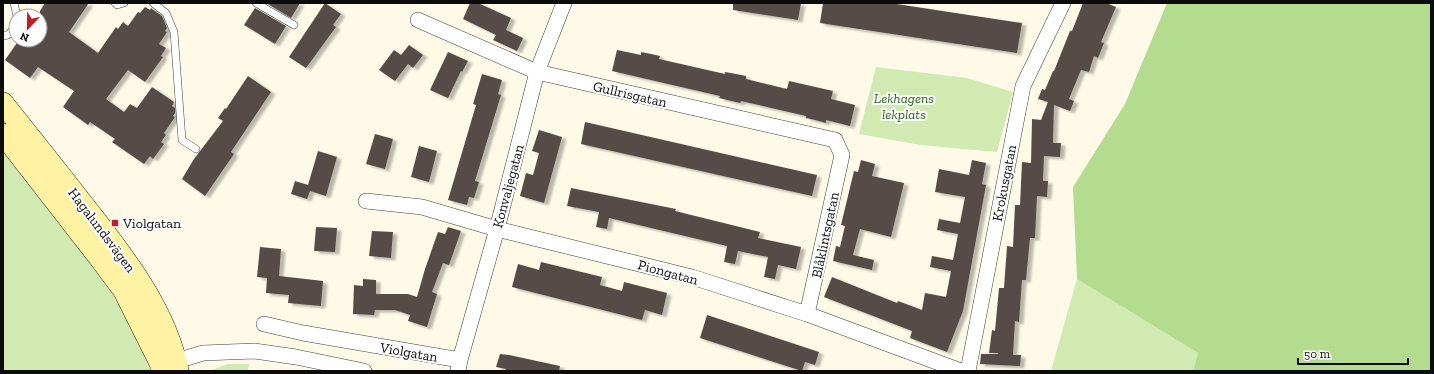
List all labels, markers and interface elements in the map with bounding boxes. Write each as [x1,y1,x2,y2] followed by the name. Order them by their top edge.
[8,8,48,48] north arrow
[18,29,31,44] text: N
[591,78,668,111] street label: Gullrisgatan
[874,90,934,123] park label: Lekhagens lekplats
[489,143,528,230] street label: Konvaljegatan
[989,143,1020,223] street label: Krokusgatan
[64,185,139,276] street label: Hagalundsvägen
[808,191,843,280] street label: Blåklintsgatan
[122,215,181,232] place label: Violgatan
[110,218,120,228] marker: Violgatan
[636,256,700,289] street label: Piongatan
[378,339,439,366] street label: Violgatan
[1298,340,1408,366] scale bar
[1304,347,1331,361] text: 50 m

